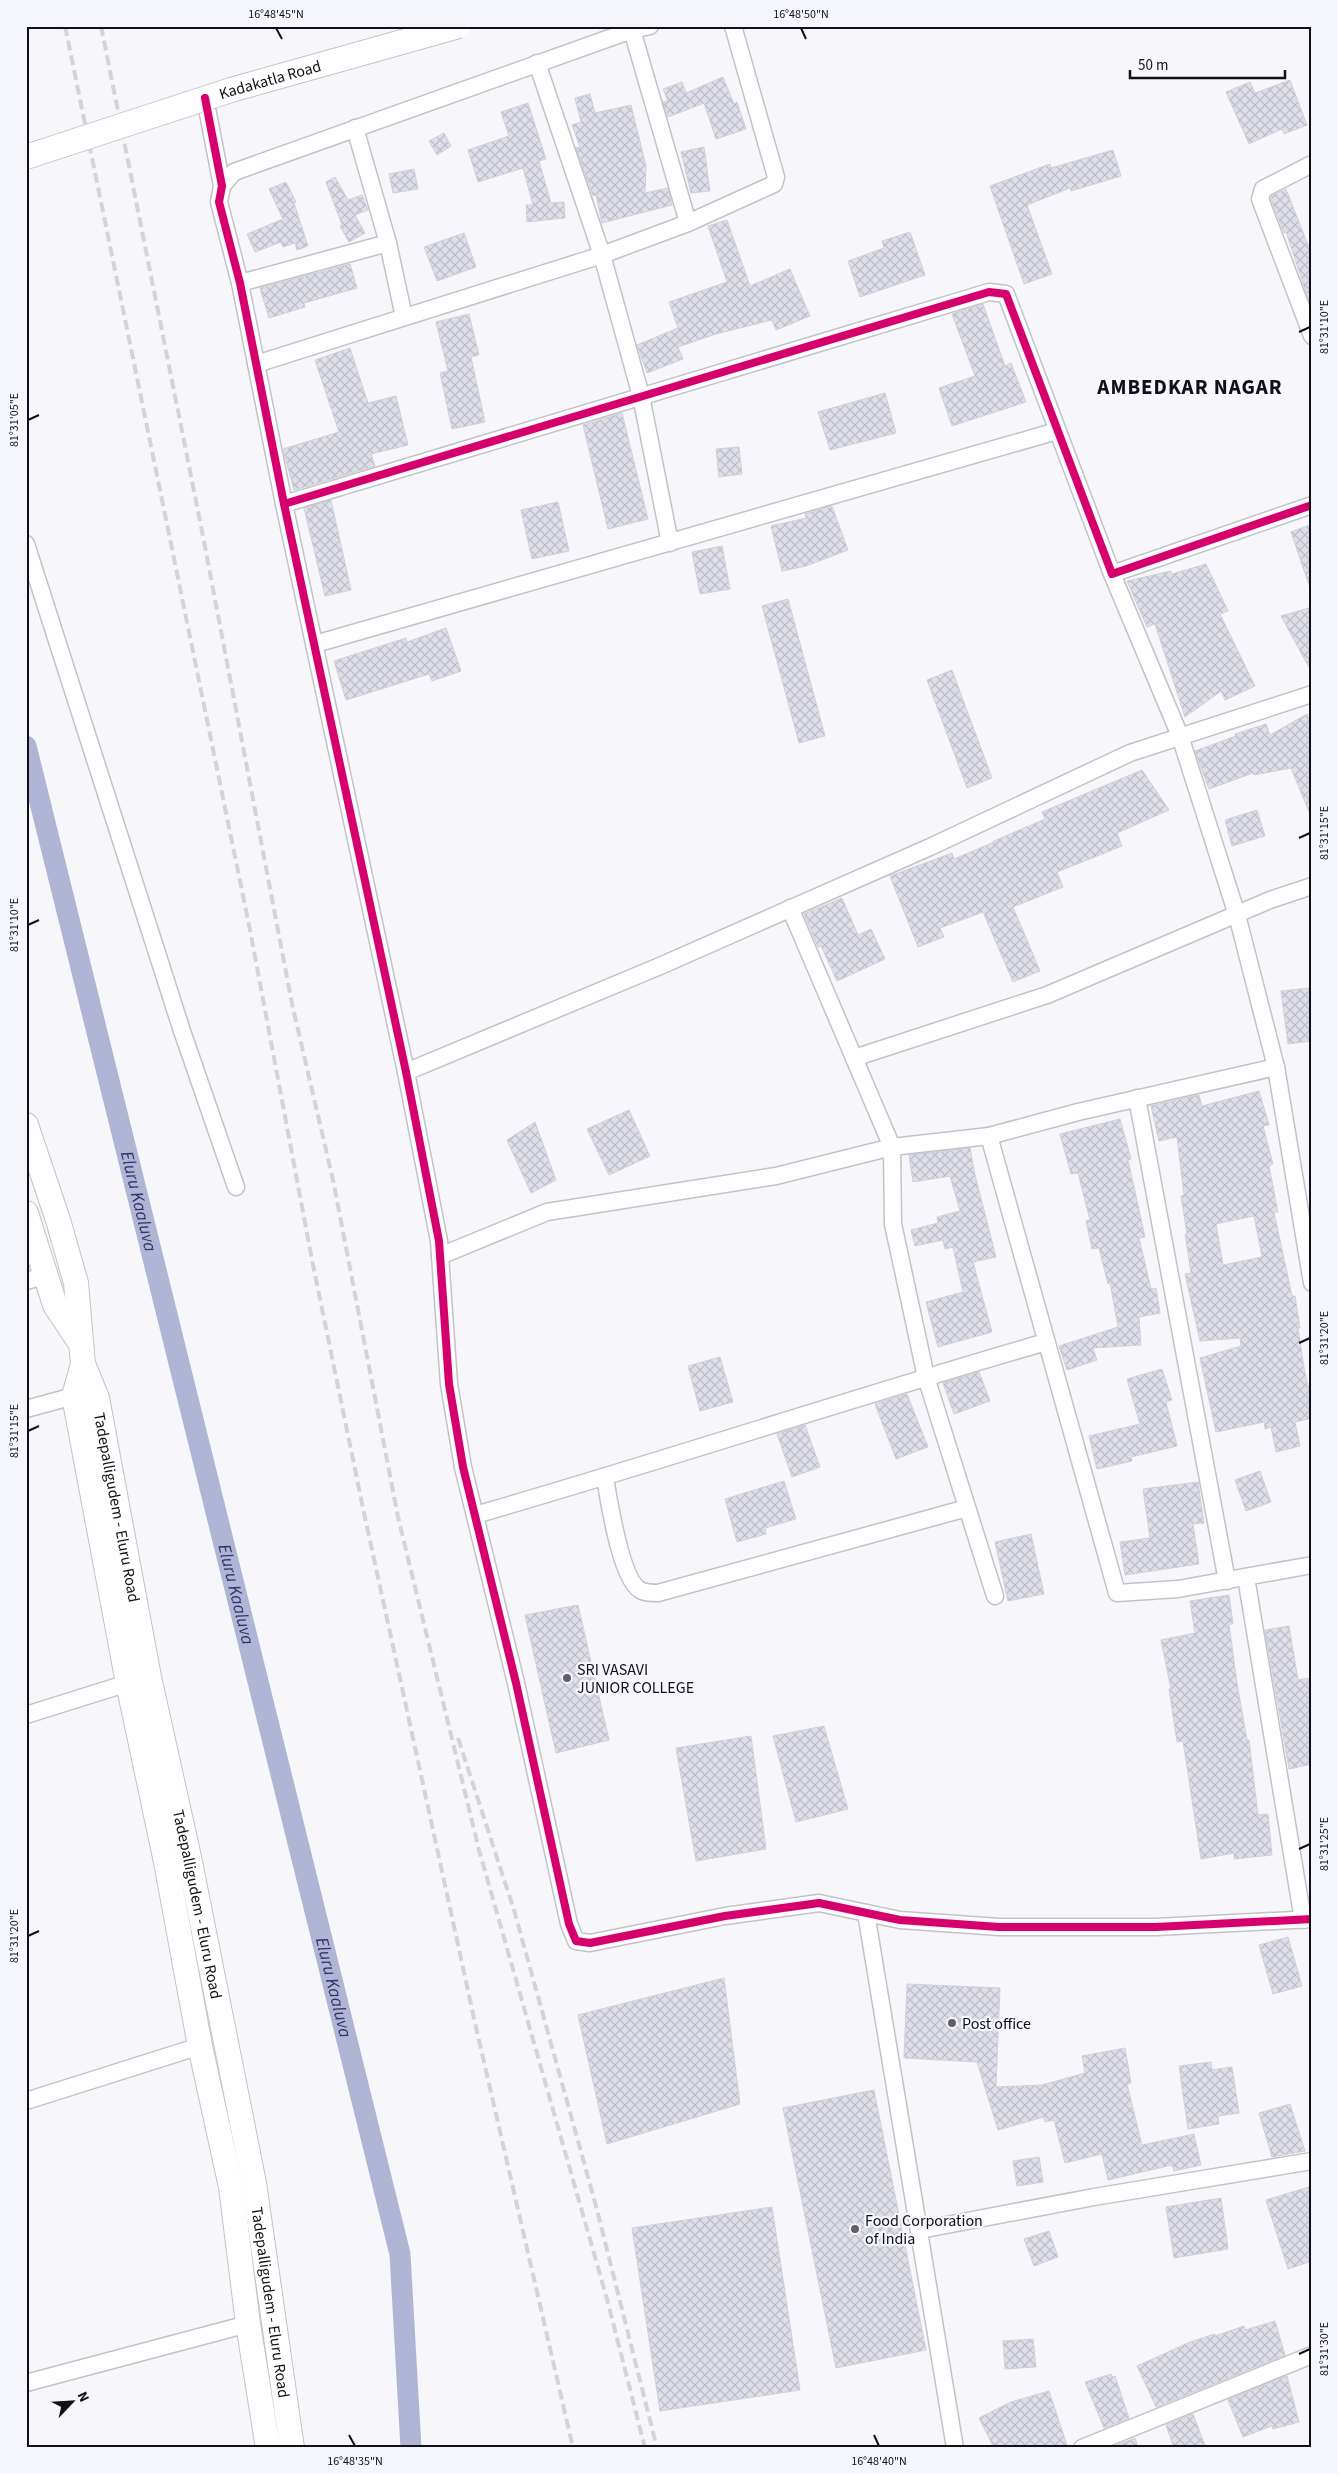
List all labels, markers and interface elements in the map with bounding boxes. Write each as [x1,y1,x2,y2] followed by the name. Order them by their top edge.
[248,6,304,23] text: 16°48'45"N
[773,6,829,23] text: 16°48'50"N
[1130,48,1286,80] scale bar
[216,55,324,105] street label: Kadakatla Road
[1138,55,1168,76] text: 50 m
[1316,300,1333,354] text: 81°31'10"E
[1096,372,1283,402] district label: AMBEDKAR NAGAR
[6,393,23,447] text: 81°31'05"E
[1316,806,1333,860] text: 81°31'15"E
[6,898,23,952] text: 81°31'10"E
[114,1148,163,1255] water label: Eluru Kaaluva
[1316,1311,1333,1365] text: 81°31'20"E
[6,1404,23,1458] text: 81°31'15"E
[88,1411,145,1604] street label: Tadepalligudem - Eluru Road
[211,1542,260,1648] water label: Eluru Kaaluva
[577,1659,694,1699] place label: SRI VASAVI JUNIOR COLLEGE
[561,1672,573,1684] marker: SRI VASAVI JUNIOR COLLEGE
[167,1808,227,2001] street label: Tadepalligudem - Eluru Road
[1316,1817,1333,1871] text: 81°31'25"E
[6,1909,23,1963] text: 81°31'20"E
[309,1935,358,2041] water label: Eluru Kaaluva
[962,2013,1031,2035] place label: Post office
[946,2017,958,2029] marker: Post office
[246,2206,295,2399] street label: Tadepalligudem - Eluru Road
[865,2210,983,2250] place label: Food Corporation of India
[849,2223,861,2235] marker: Food Corporation of India
[1316,2322,1333,2376] text: 81°31'30"E
[48,2376,98,2426] north arrow
[72,2388,94,2405] text: N
[327,2453,383,2470] text: 16°48'35"N
[851,2453,907,2470] text: 16°48'40"N

